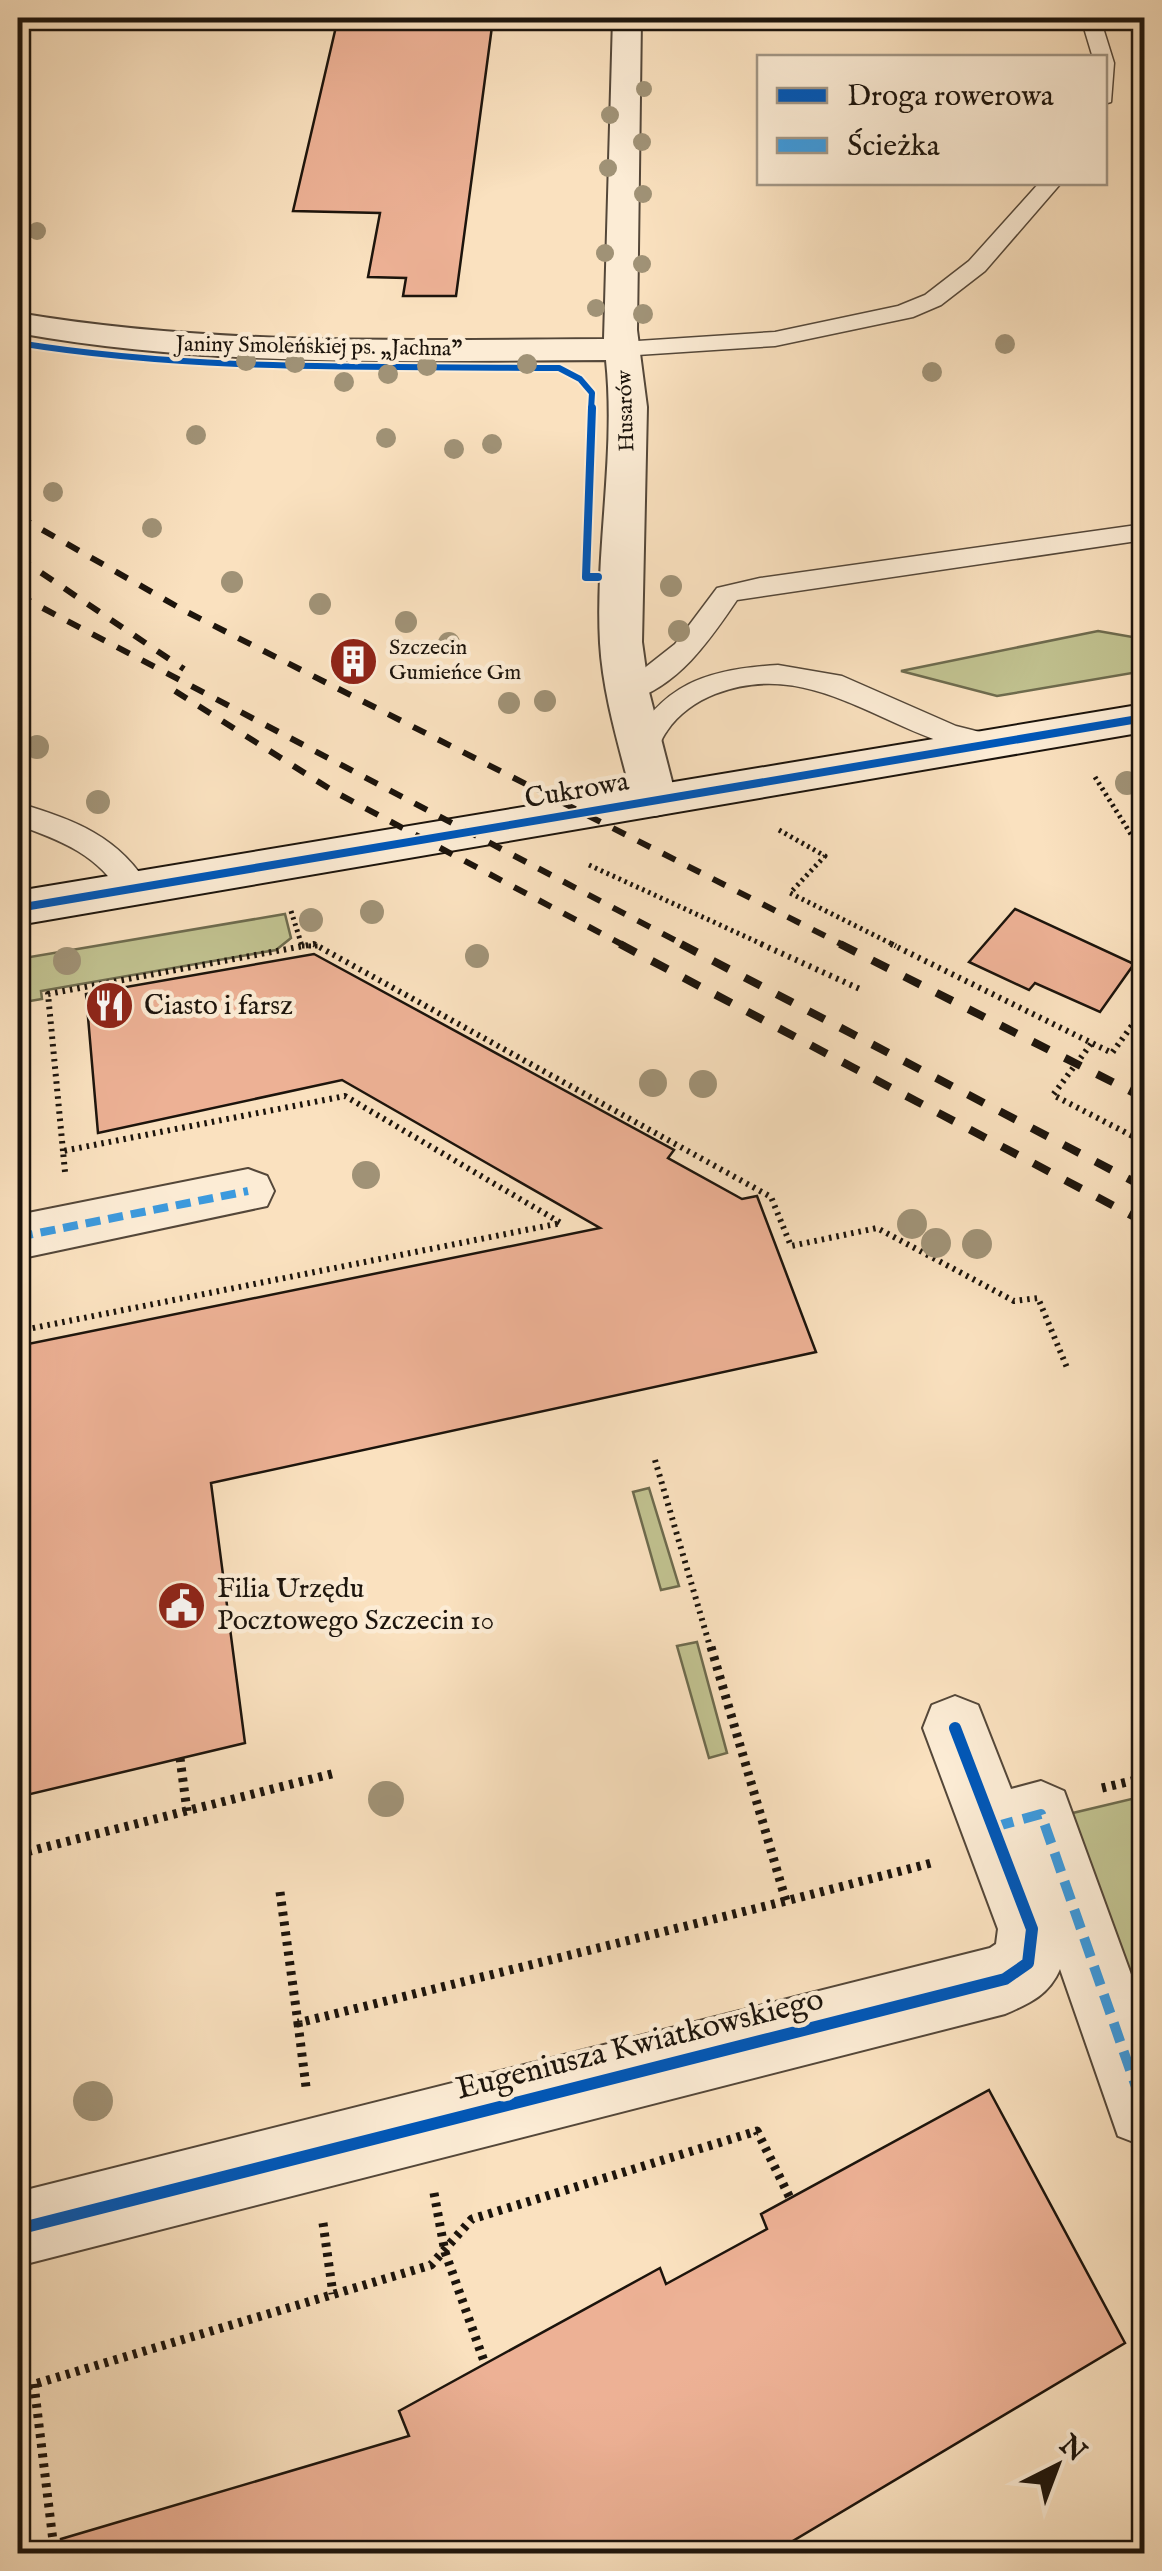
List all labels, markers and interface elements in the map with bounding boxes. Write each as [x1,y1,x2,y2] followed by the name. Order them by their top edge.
[757,55,1107,185] legend
[847,78,1054,116] text: Droga rowerowa
[847,128,940,166] text: Ścieżka
[172,330,463,364] street label: Janiny Smoleńskiej ps. „Jachna”
[611,369,641,452] street label: Husarów
[389,634,521,687] place label: Szczecin Gumieńce Gm
[328,635,380,687] building icon: Szczecin Gumieńce Gm
[522,764,633,817] street label: Cukrowa
[83,980,135,1032] restaurant icon: Ciasto i farsz
[144,989,293,1024] place label: Ciasto i farsz
[217,1572,494,1639] place label: Filia Urzędu Pocztowego Szczecin 10
[156,1579,208,1631] public building icon: Filia Urzędu Pocztowego Szczecin 10
[452,1979,828,2111] street label: Eugeniusza Kwiatkowskiego
[1007,2416,1107,2516] north arrow
[1051,2427,1093,2470] text: N

